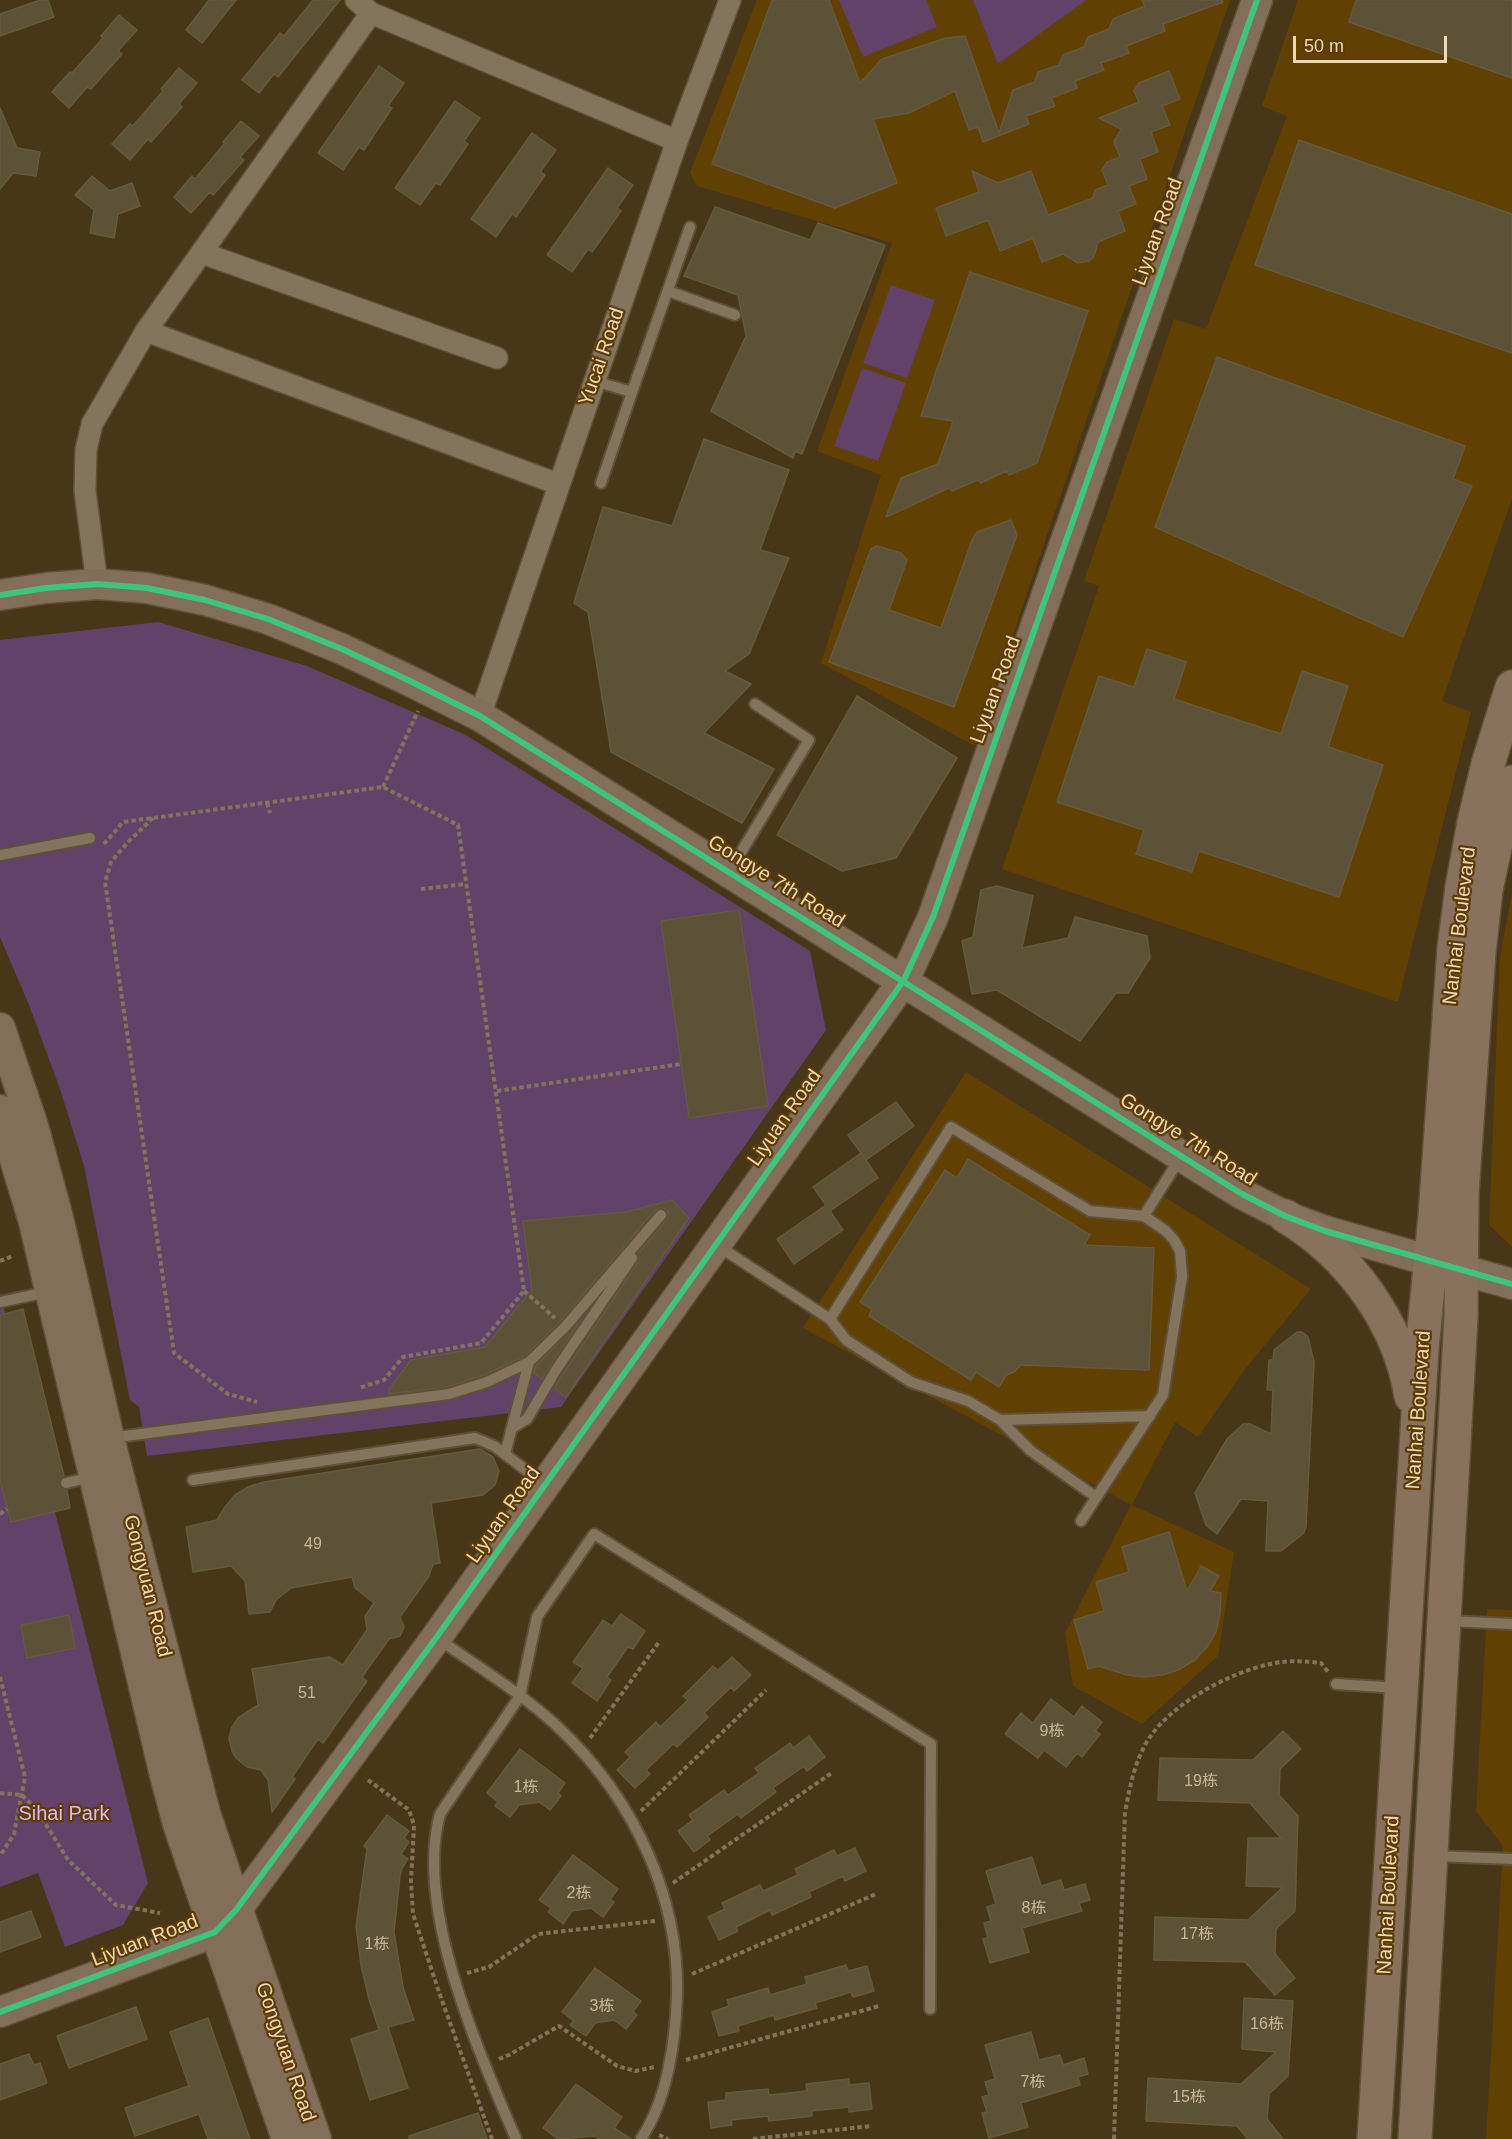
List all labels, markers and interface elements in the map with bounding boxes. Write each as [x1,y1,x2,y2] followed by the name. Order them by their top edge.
[1296,24,1450,62] scale bar
[1304,36,1344,56] text: 50 m
[1128,175,1188,289] street label: Liyuan Road
[574,305,630,409] street label: Yucai Road
[966,633,1026,747] street label: Liyuan Road
[703,830,849,934] street label: Gongye 7th Road
[1438,846,1482,1006] street label: Nanhai Boulevard
[743,1065,827,1171] street label: Liyuan Road
[1115,1088,1261,1192] street label: Gongye 7th Road
[1401,1330,1437,1490] street label: Nanhai Boulevard
[462,1462,546,1568] street label: Liyuan Road
[118,1512,176,1660] street label: Gongyuan Road
[304,1535,322,1555] house number: 49
[298,1684,316,1704] house number: 51
[1040,1722,1064,1742] house number: 9栋
[1184,1772,1218,1792] house number: 19栋
[514,1778,538,1798] house number: 1栋
[18,1802,110,1826] park label: Sihai Park
[1373,1815,1405,1975] street label: Nanhai Boulevard
[567,1884,591,1904] house number: 2栋
[1022,1899,1046,1919] house number: 8栋
[88,1910,202,1972] street label: Liyuan Road
[1180,1925,1214,1945] house number: 17栋
[365,1935,389,1955] house number: 1栋
[250,1979,320,2125] street label: Gongyuan Road
[590,1997,614,2017] house number: 3栋
[1250,2015,1284,2035] house number: 16栋
[1021,2073,1045,2093] house number: 7栋
[1172,2088,1206,2108] house number: 15栋

